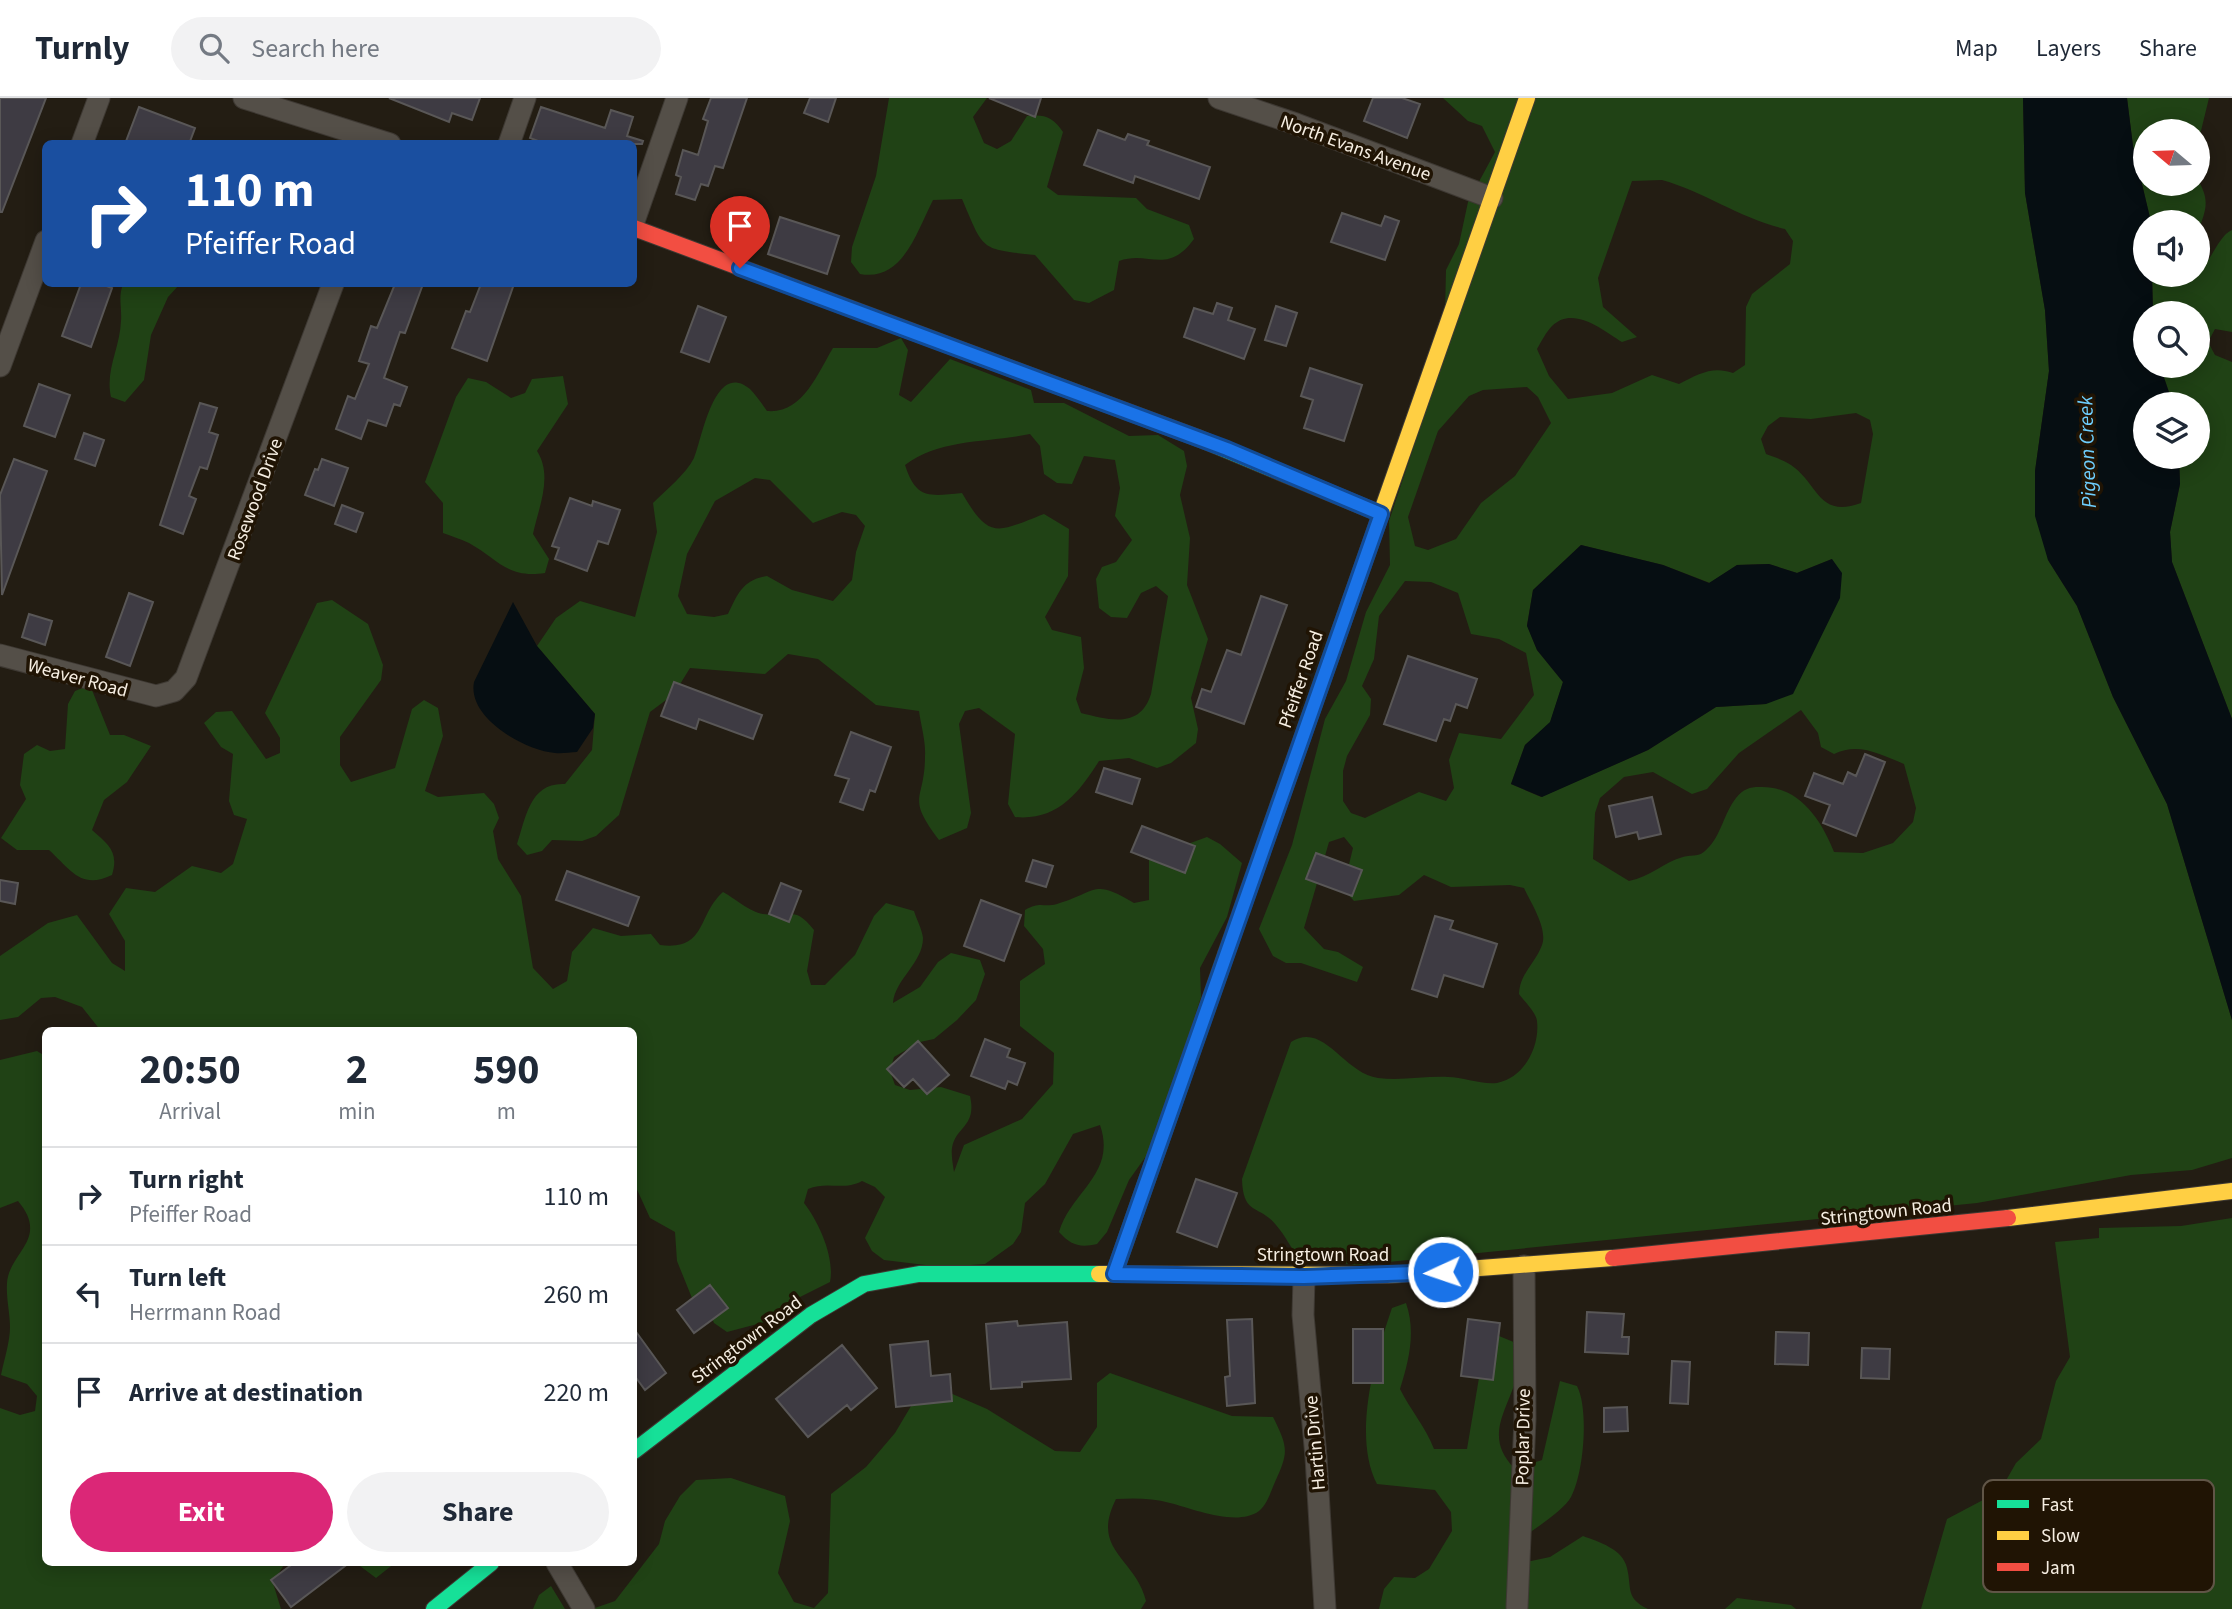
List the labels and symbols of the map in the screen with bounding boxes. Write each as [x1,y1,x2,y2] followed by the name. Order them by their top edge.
[1276,109,1435,188] street label: North Evans Avenue
[2133,119,2210,196] north arrow
[710,196,770,268] pin
[2070,394,2104,509] water label: Pigeon Creek
[221,435,290,564] street label: Rosewood Drive
[1272,627,1331,732] street label: Pfeiffer Road
[24,652,131,705] street label: Weaver Road
[1819,1192,1953,1233] street label: Stringtown Road
[1406,1235,1480,1309] position arrow
[1257,1242,1389,1269] street label: Stringtown Road
[686,1290,808,1391] street label: Stringtown Road
[1509,1388,1538,1486] street label: Poplar Drive
[1298,1394,1333,1491] street label: Hartin Drive
[1983,1480,2214,1592] legend
[2041,1492,2074,1519] text: Fast
[2041,1523,2080,1550] text: Slow
[2041,1555,2075,1582] text: Jam

